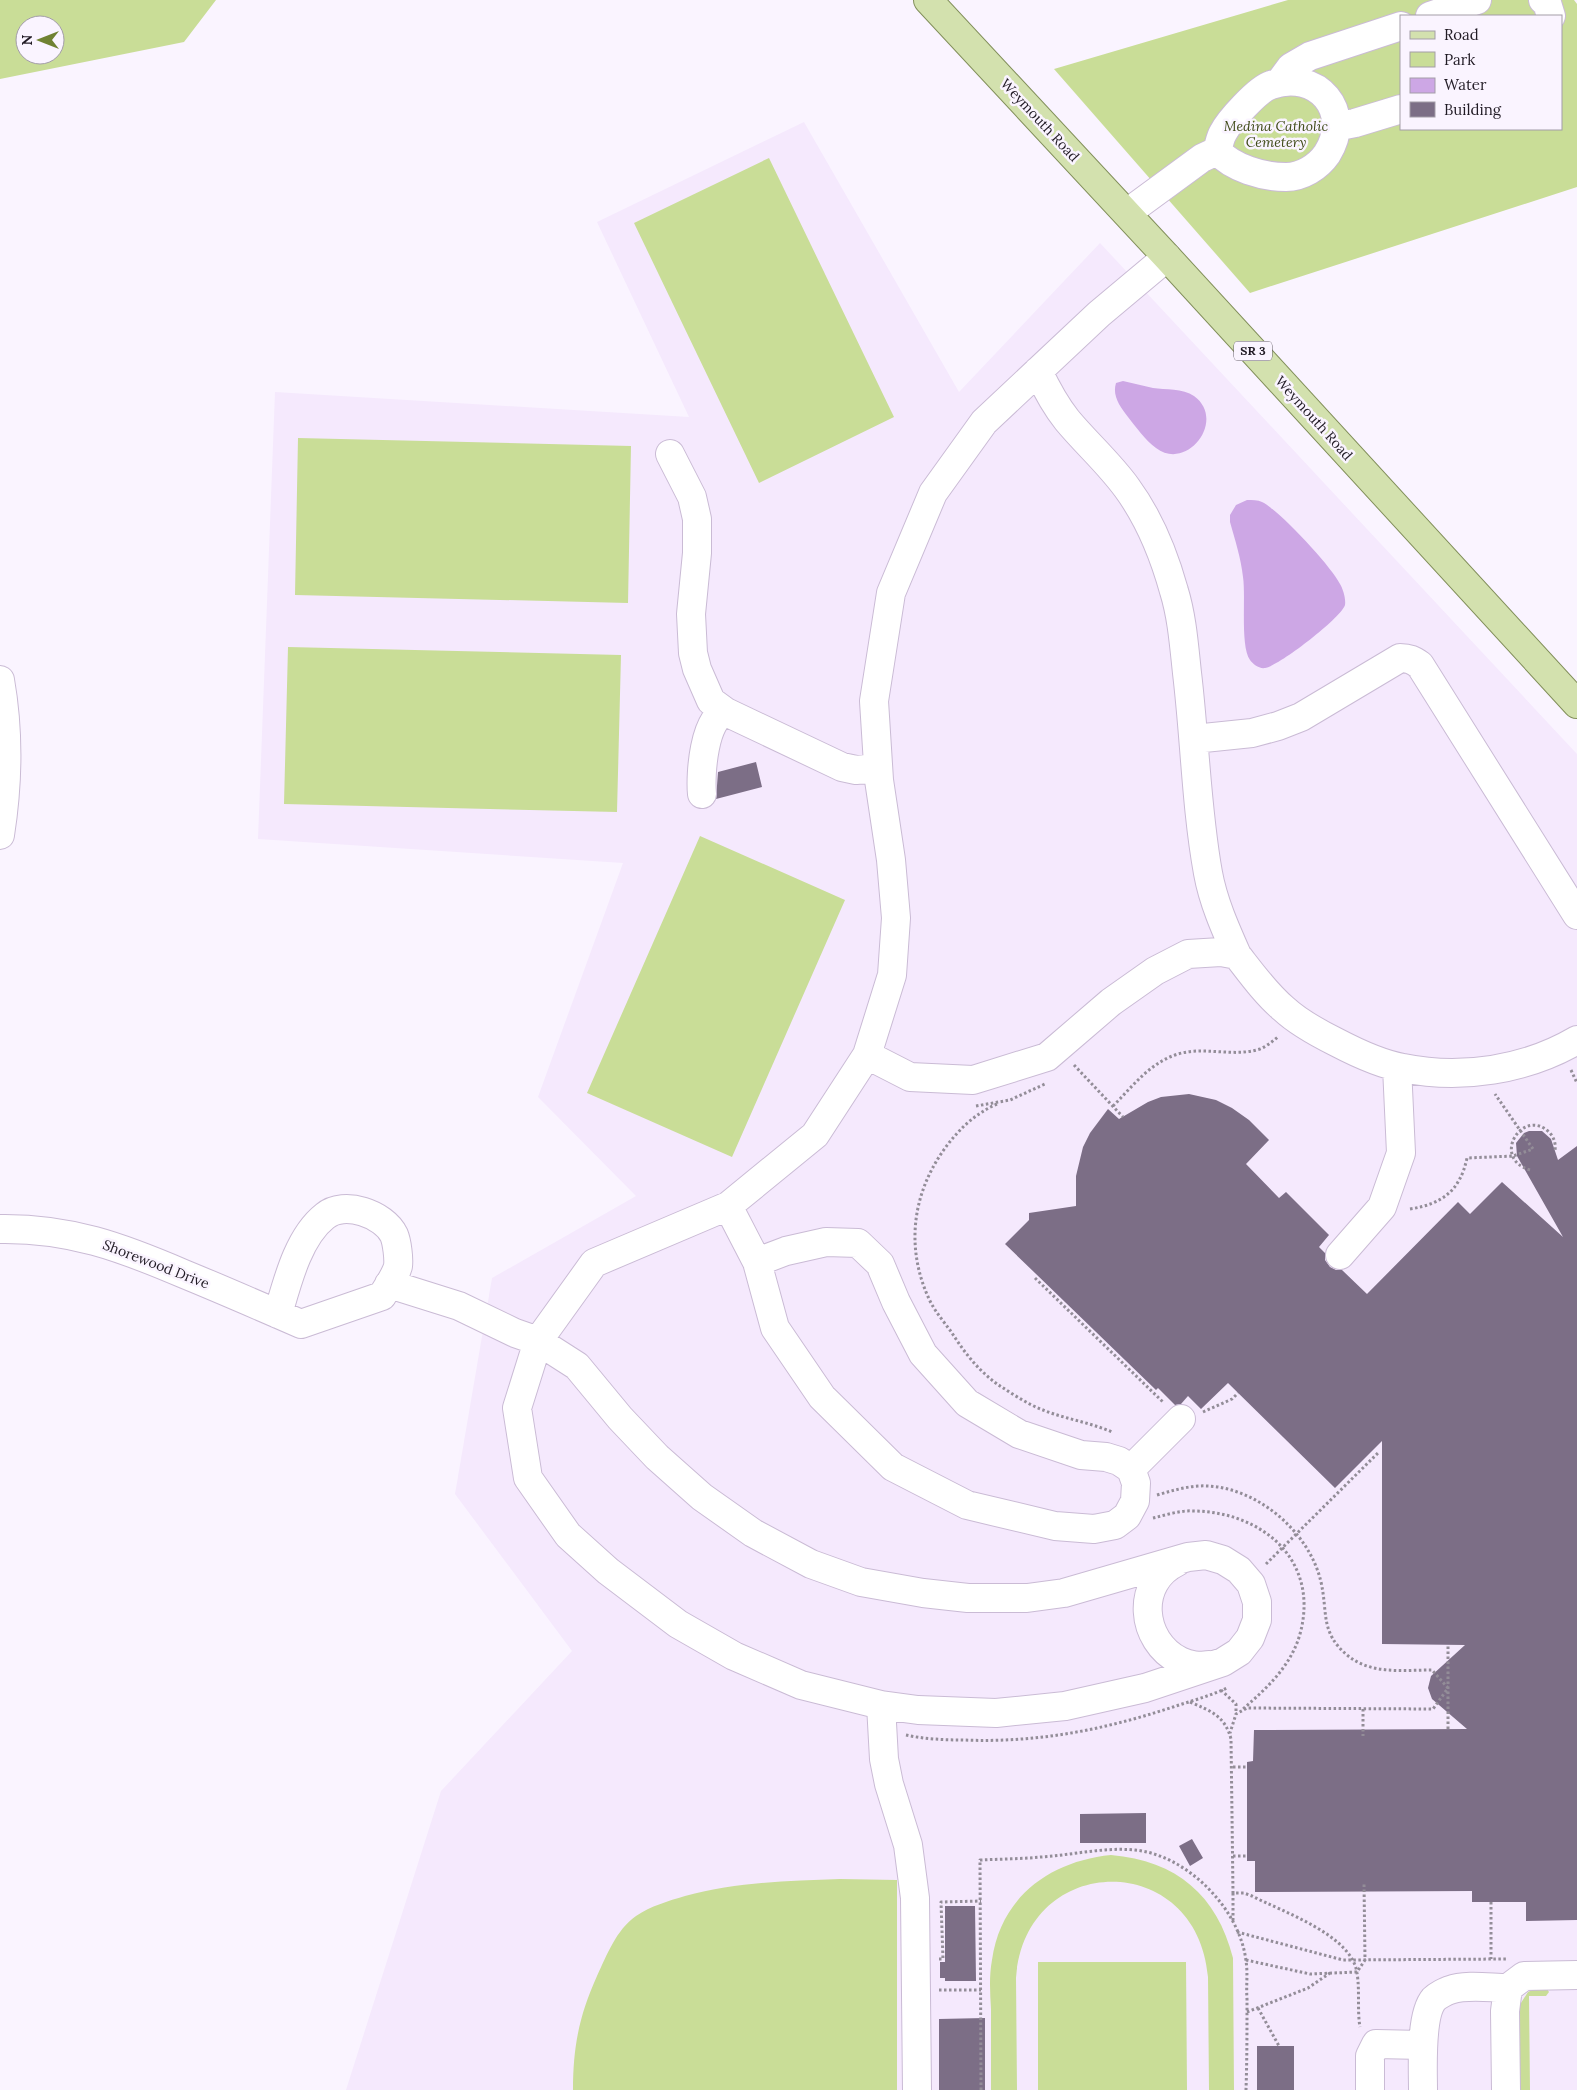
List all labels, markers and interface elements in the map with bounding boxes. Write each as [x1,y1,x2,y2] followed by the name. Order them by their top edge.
[15,15,65,65] north arrow
[1400,15,1562,130] legend
[1444,25,1479,44] text: Road
[18,34,36,45] text: N
[1444,50,1475,69] text: Park
[997,75,1083,165] street label: Weymouth Road
[1444,75,1487,94] text: Water
[1444,100,1502,119] text: Building
[1224,117,1329,151] park label: Medina Catholic Cemetery
[1234,342,1272,361] road number: SR 3
[1271,372,1357,464] street label: Weymouth Road
[100,1235,212,1293] street label: Shorewood Drive

